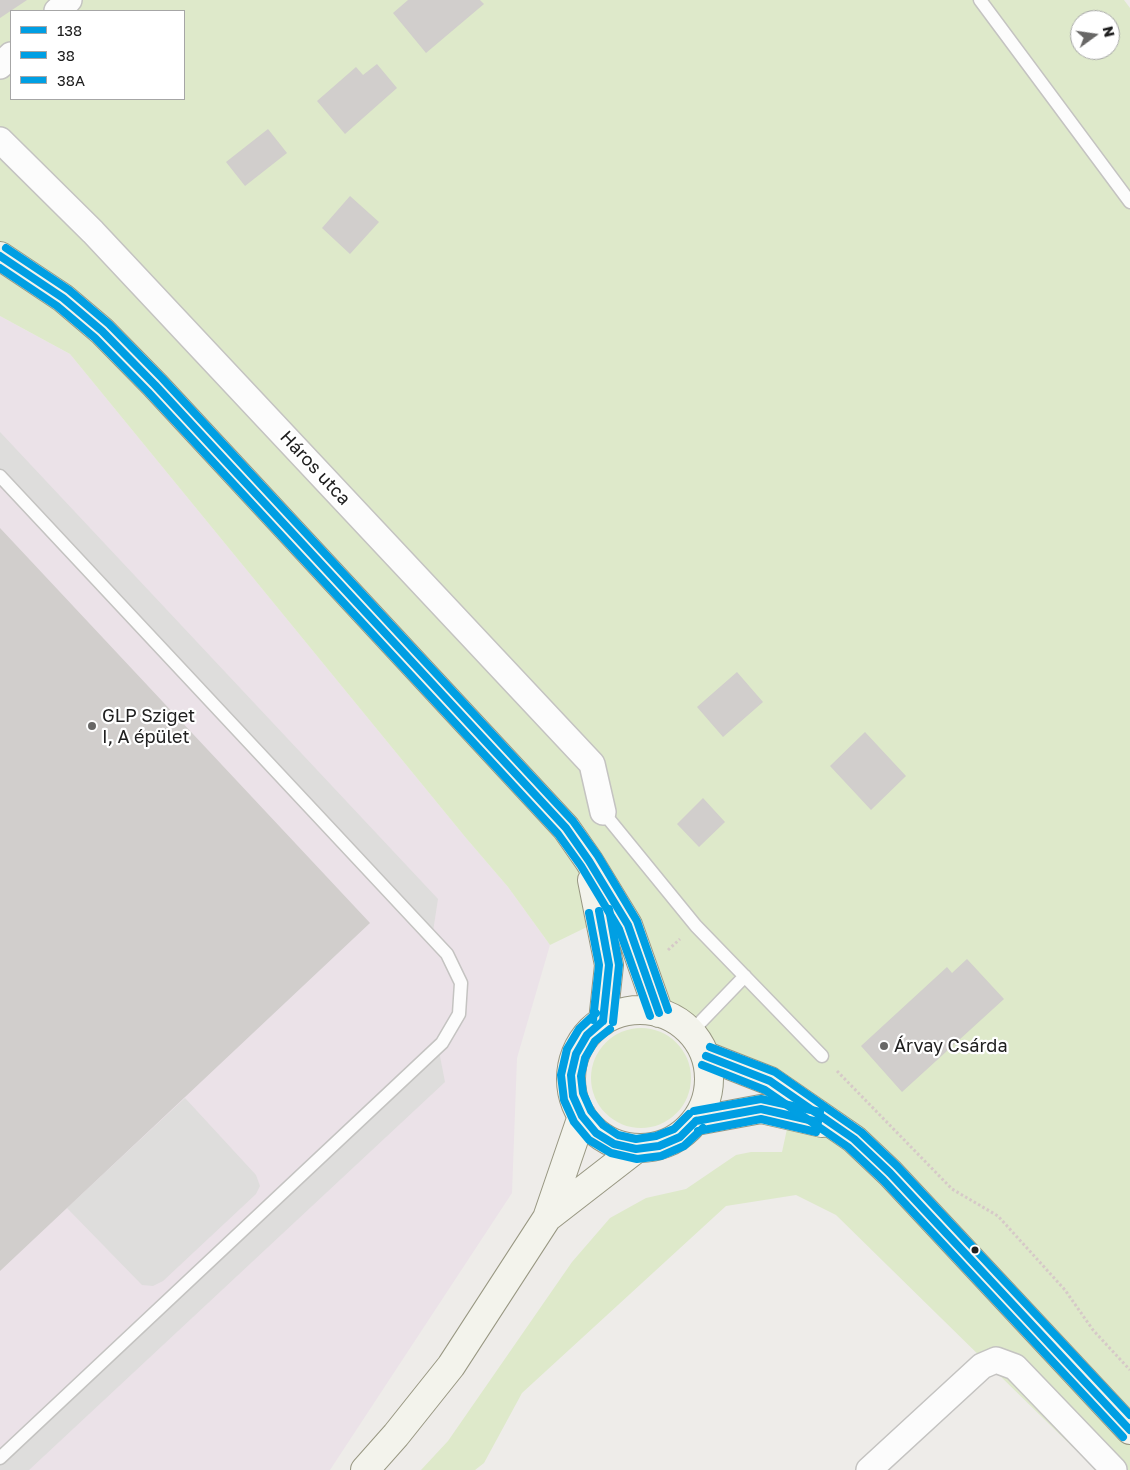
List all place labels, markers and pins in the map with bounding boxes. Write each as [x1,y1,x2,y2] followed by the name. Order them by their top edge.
[102,705,195,748] place label: GLP Sziget I, A épület
[86,720,98,732] marker: GLP Sziget I, A épület
[894,1035,1008,1057] place label: Árvay Csárda
[878,1040,890,1052] marker: Árvay Csárda
[970,1245,980,1255] unlabelled marker

